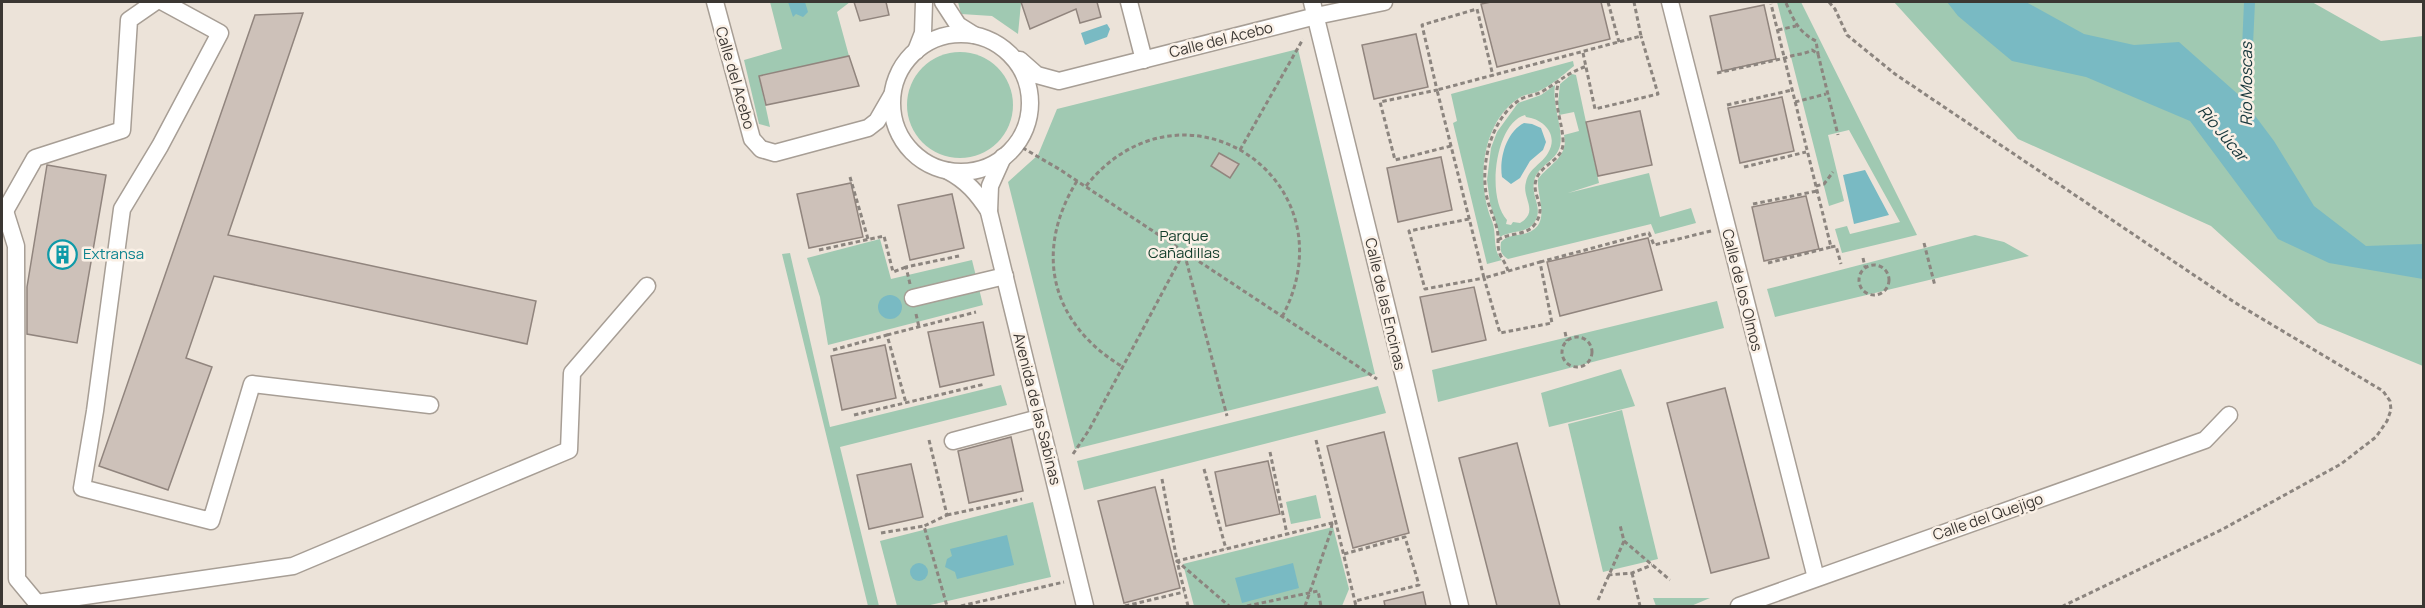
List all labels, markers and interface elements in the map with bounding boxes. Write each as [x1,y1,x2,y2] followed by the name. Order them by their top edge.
[1167,16,1275,63] street label: Calle del Acebo
[711,24,760,132] street label: Calle del Acebo
[2235,40,2257,126] water label: Rio Moscas
[2193,100,2254,167] water label: Río Júcar
[1148,225,1220,263] park label: Parque Cañadillas
[1717,227,1768,353] street label: Calle de los Olmos
[1360,236,1411,372] street label: Calle de las Encinas
[46,238,78,270] building icon: Extransa
[83,243,144,264] place label: Extransa
[1008,331,1067,487] street label: Avenida de las Sabinas
[1930,488,2046,545] street label: Calle del Quejigo

